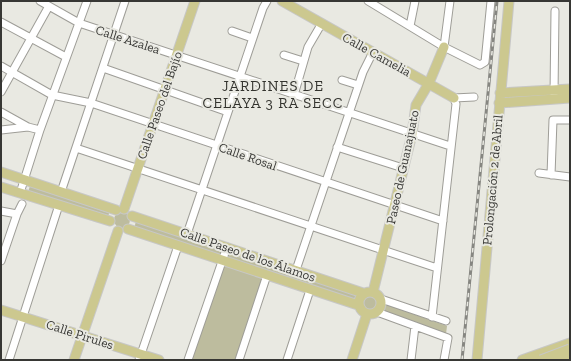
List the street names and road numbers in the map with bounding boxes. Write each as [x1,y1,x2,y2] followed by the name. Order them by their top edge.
[94,22,163,57] street label: Calle Azalea
[340,29,414,80] street label: Calle Camelia
[134,49,186,161] street label: Calle Paseo del Bajío
[383,109,423,226] street label: Paseo de Guanajuato
[479,114,506,246] street label: Prolongación 2 de Abril
[217,140,279,174] street label: Calle Rosal
[178,224,318,285] street label: Calle Paseo de los Álamos
[44,317,116,352] street label: Calle Pirules

